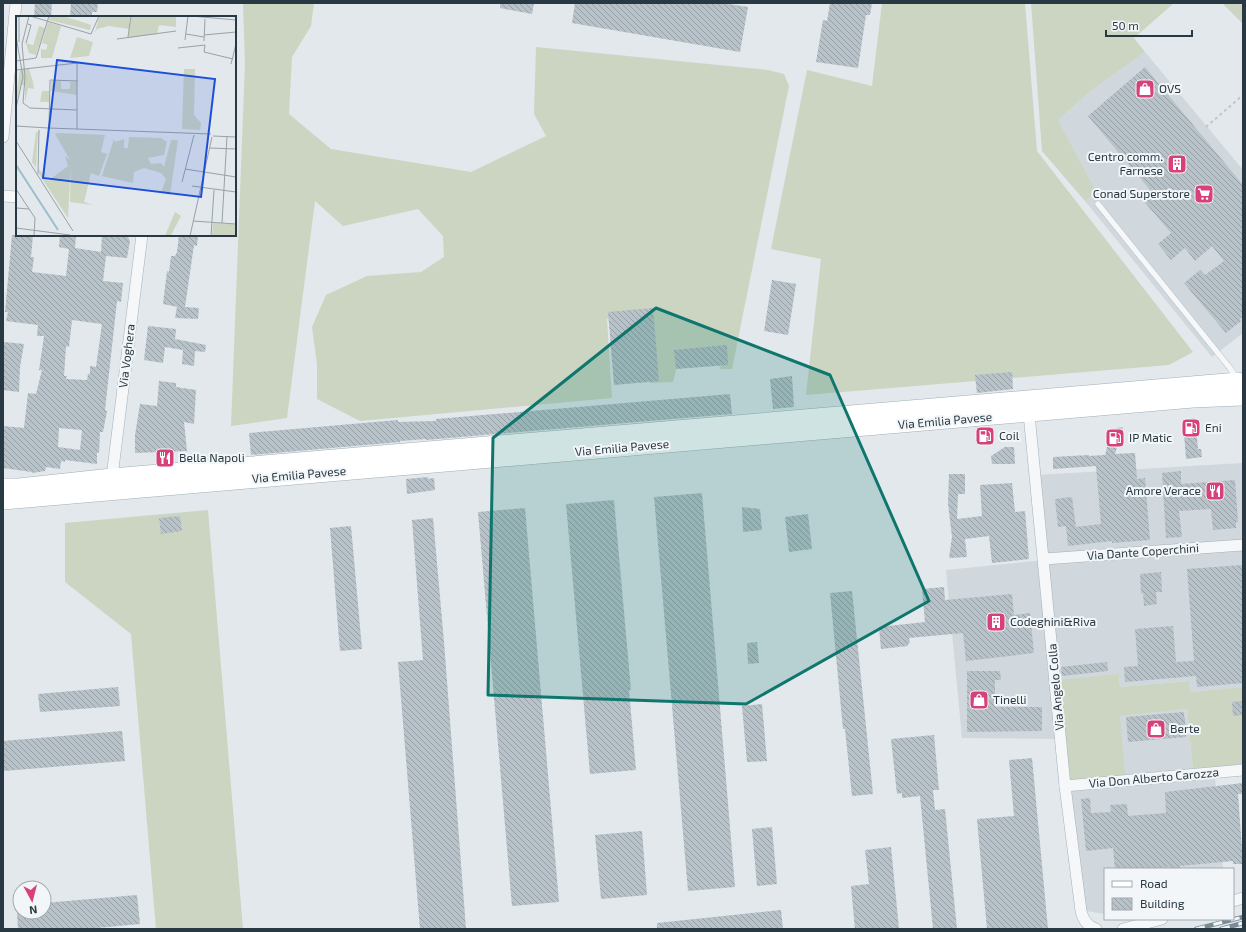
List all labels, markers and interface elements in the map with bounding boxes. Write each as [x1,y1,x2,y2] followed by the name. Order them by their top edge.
[1106,12,1192,38] scale bar
[16,16,236,236] inset map
[1112,18,1139,32] text: 50 m
[1134,78,1156,100] shop icon: OVS
[1159,81,1181,95] place label: OVS
[1088,149,1163,177] place label: Centro comm. Farnese
[1166,153,1188,175] building icon: Centro comm. Farnese
[1193,183,1215,205] supermarket icon: Conad Superstore
[1093,186,1190,200] place label: Conad Superstore
[115,323,137,389] street label: Via Voghera
[897,409,993,431] street label: Via Emilia Pavese
[1180,417,1202,439] fuel station icon: Eni
[1205,420,1222,434] place label: Eni
[974,425,996,447] fuel station icon: Coil
[1104,427,1126,449] fuel station icon: IP Matic
[999,428,1020,442] place label: Coil
[1129,430,1172,444] place label: IP Matic
[574,436,670,458] street label: Via Emilia Pavese
[154,447,176,469] restaurant icon: Bella Napoli
[179,450,245,464] place label: Bella Napoli
[251,463,347,485] street label: Via Emilia Pavese
[1204,480,1226,502] restaurant icon: Amore Verace
[1126,483,1201,497] place label: Amore Verace
[1086,540,1199,562] street label: Via Dante Coperchini
[985,611,1007,633] building icon: Codeghini&Riva
[1010,614,1096,628] place label: Codeghini&Riva
[1044,643,1066,731] street label: Via Angelo Colla
[968,689,990,711] shop icon: Tinelli
[993,692,1026,706] place label: Tinelli
[1145,718,1167,740] shop icon: Berte
[1170,721,1200,735] place label: Berte
[1088,764,1220,790] street label: Via Don Alberto Carozza
[1104,868,1234,920] legend
[1140,876,1168,890] text: Road
[12,880,52,920] north arrow
[1140,896,1185,910] text: Building
[28,903,38,917] text: N

